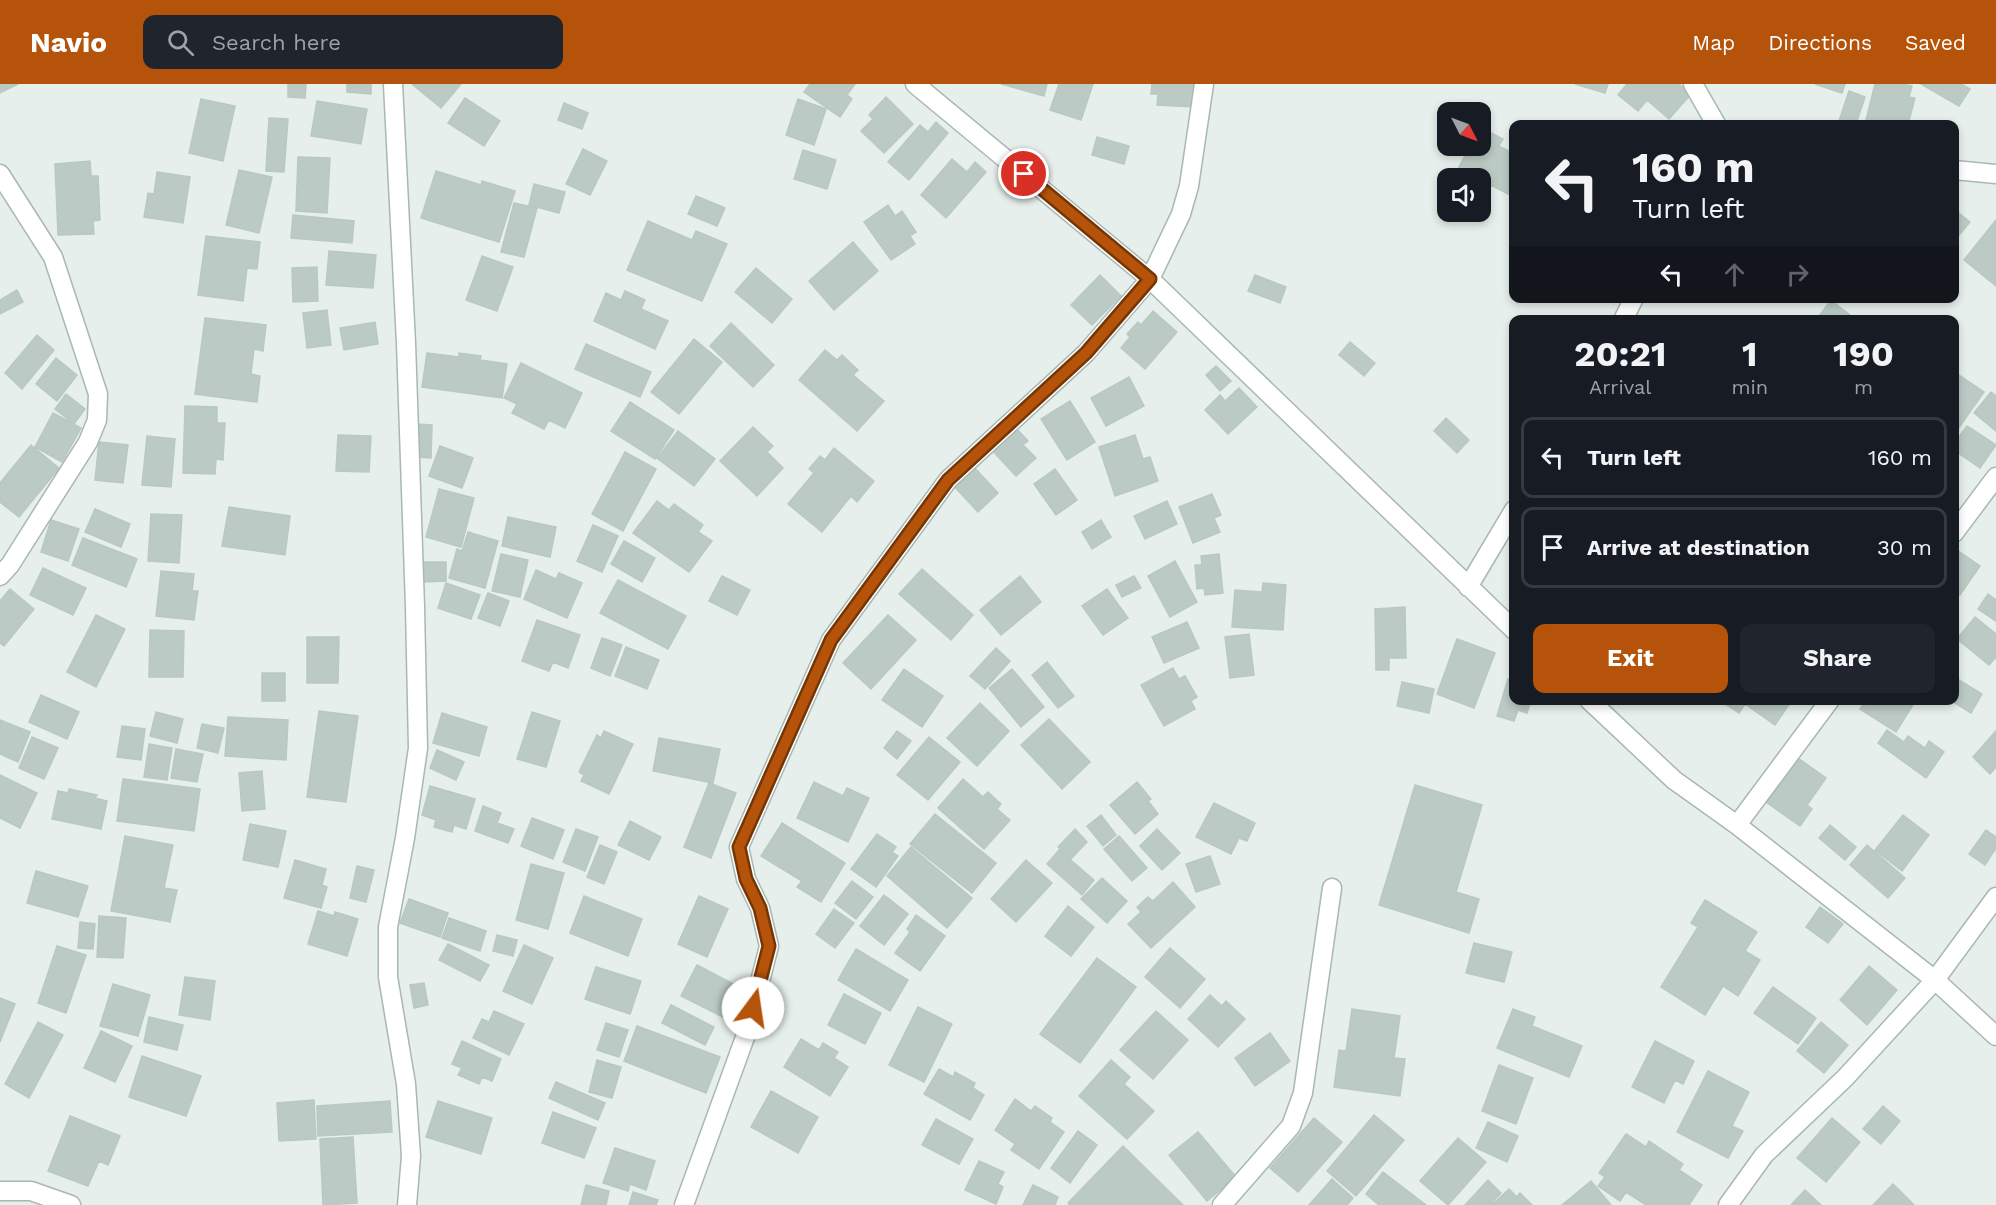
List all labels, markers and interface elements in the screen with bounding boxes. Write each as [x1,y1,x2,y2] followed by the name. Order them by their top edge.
[143,15,563,69] search box
[30,26,107,59] text: Navio
[164,26,197,59] icon: search
[212,30,341,55] text: Search here
[1692,30,1735,55] text: Map
[1768,30,1872,55] text: Directions
[1905,30,1966,55] text: Saved
[1437,102,1491,156] north arrow
[1437,102,1491,222] map controls
[1632,143,1755,192] text: 160 m
[1533,144,1611,222] icon: left
[998,148,1049,199] pin
[1007,157,1040,190] icon: arrive
[1437,168,1491,222] button: sound
[1632,193,1744,225] text: Turn left
[1655,258,1688,291] icon: left
[1718,258,1751,291] icon: ahead
[1781,258,1814,291] icon: right
[1574,333,1666,375] text: 20:21
[1742,333,1758,375] text: 1
[1833,333,1894,375] text: 190
[1589,375,1651,399] text: Arrival
[1731,375,1768,399] text: min
[1854,375,1873,399] text: m
[1536,441,1569,474] icon: left
[1587,445,1681,470] text: Turn left
[1868,445,1932,470] text: 160 m
[1536,531,1569,564] icon: arrive
[1587,535,1810,560] text: Arrive at destination
[1877,535,1932,560] text: 30 m
[1533,624,1728,693] button: Exit
[1740,624,1935,693] button: Share
[721,976,785,1040] position arrow

